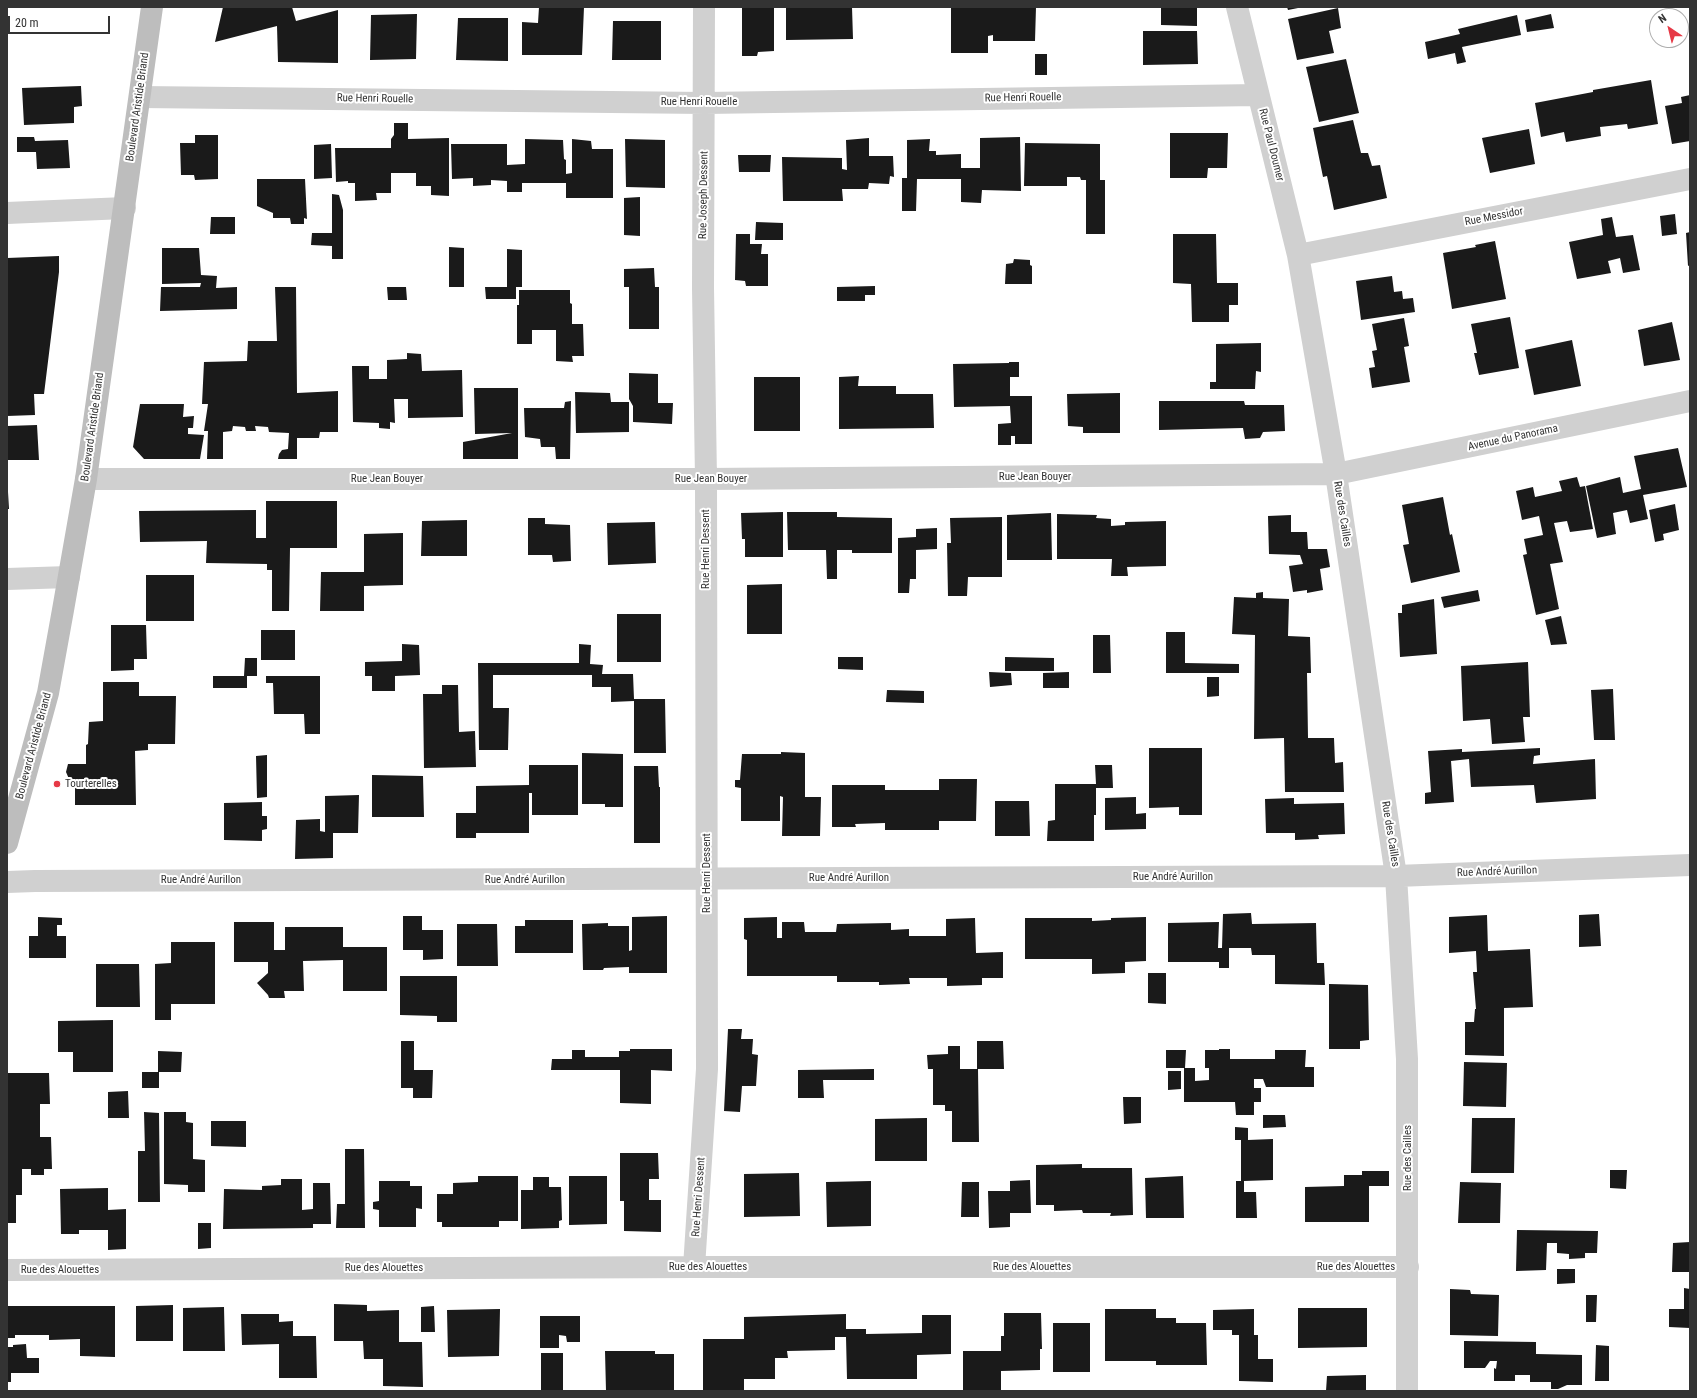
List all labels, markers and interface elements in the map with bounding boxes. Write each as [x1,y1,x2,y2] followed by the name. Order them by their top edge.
[10,8,112,34] scale bar
[1649,8,1689,48] north arrow
[1656,11,1669,26] text: N
[15,16,39,30] text: 20 m
[124,52,152,162] street label: Boulevard Aristide Briand
[985,91,1061,105] street label: Rue Henri Rouelle
[337,92,413,106] street label: Rue Henri Rouelle
[661,95,737,109] street label: Rue Henri Rouelle
[1256,107,1286,183] street label: Rue Paul Doumer
[697,151,711,239] street label: Rue Joseph Dessent
[1464,205,1524,229] street label: Rue Messidor
[79,372,107,482] street label: Boulevard Aristide Briand
[1467,422,1559,454] street label: Avenue du Panorama
[999,470,1071,484] street label: Rue Jean Bouyer
[351,472,423,486] street label: Rue Jean Bouyer
[675,472,747,486] street label: Rue Jean Bouyer
[1330,480,1354,548] street label: Rue des Cailles
[699,509,713,589] street label: Rue Henri Dessent
[13,691,55,801] street label: Boulevard Aristide Briand
[65,777,117,791] place label: Tourterelles
[52,779,62,789] marker: Tourterelles
[1378,800,1402,868] street label: Rue des Cailles
[700,833,714,913] street label: Rue Henri Dessent
[1457,864,1537,880] street label: Rue André Aurillon
[1133,870,1213,884] street label: Rue André Aurillon
[809,871,889,885] street label: Rue André Aurillon
[161,873,241,887] street label: Rue André Aurillon
[485,873,565,887] street label: Rue André Aurillon
[1401,1125,1415,1191] street label: Rue des Cailles
[690,1157,708,1237] street label: Rue Henri Dessent
[669,1260,747,1274] street label: Rue des Alouettes
[993,1260,1071,1274] street label: Rue des Alouettes
[1317,1260,1395,1274] street label: Rue des Alouettes
[345,1261,423,1275] street label: Rue des Alouettes
[21,1263,99,1277] street label: Rue des Alouettes

